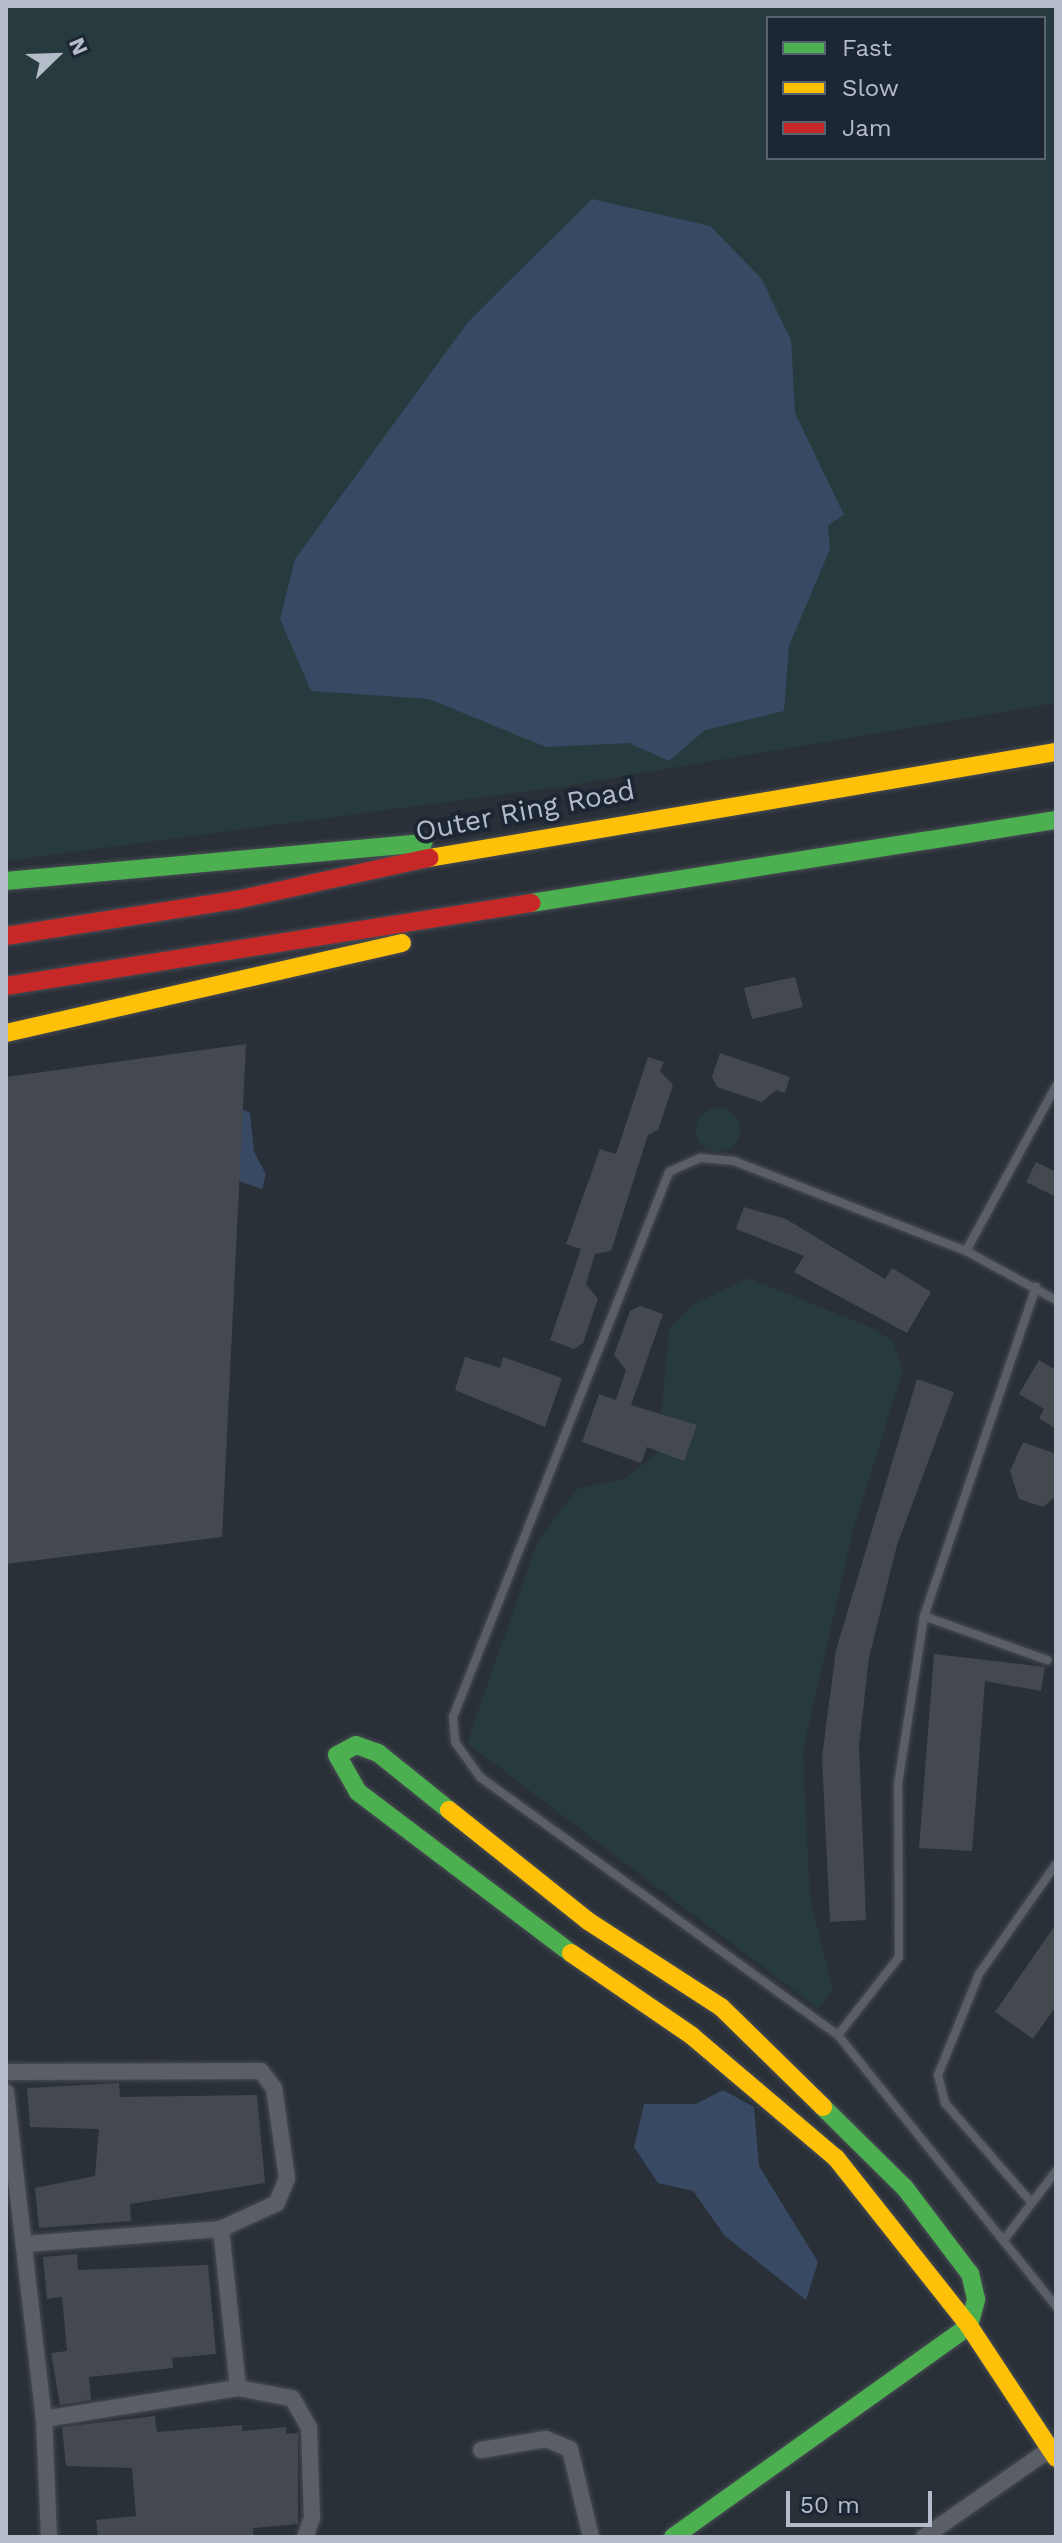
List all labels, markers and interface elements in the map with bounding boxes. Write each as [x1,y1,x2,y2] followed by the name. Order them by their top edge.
[16,16,96,96] north arrow
[766,16,1046,160] legend
[64,34,93,59] text: N
[842,34,892,62] text: Fast
[842,74,899,102] text: Slow
[842,114,892,142] text: Jam
[412,773,638,849] street label: Outer Ring Road
[790,2475,936,2525] scale bar
[800,2491,860,2519] text: 50 m

